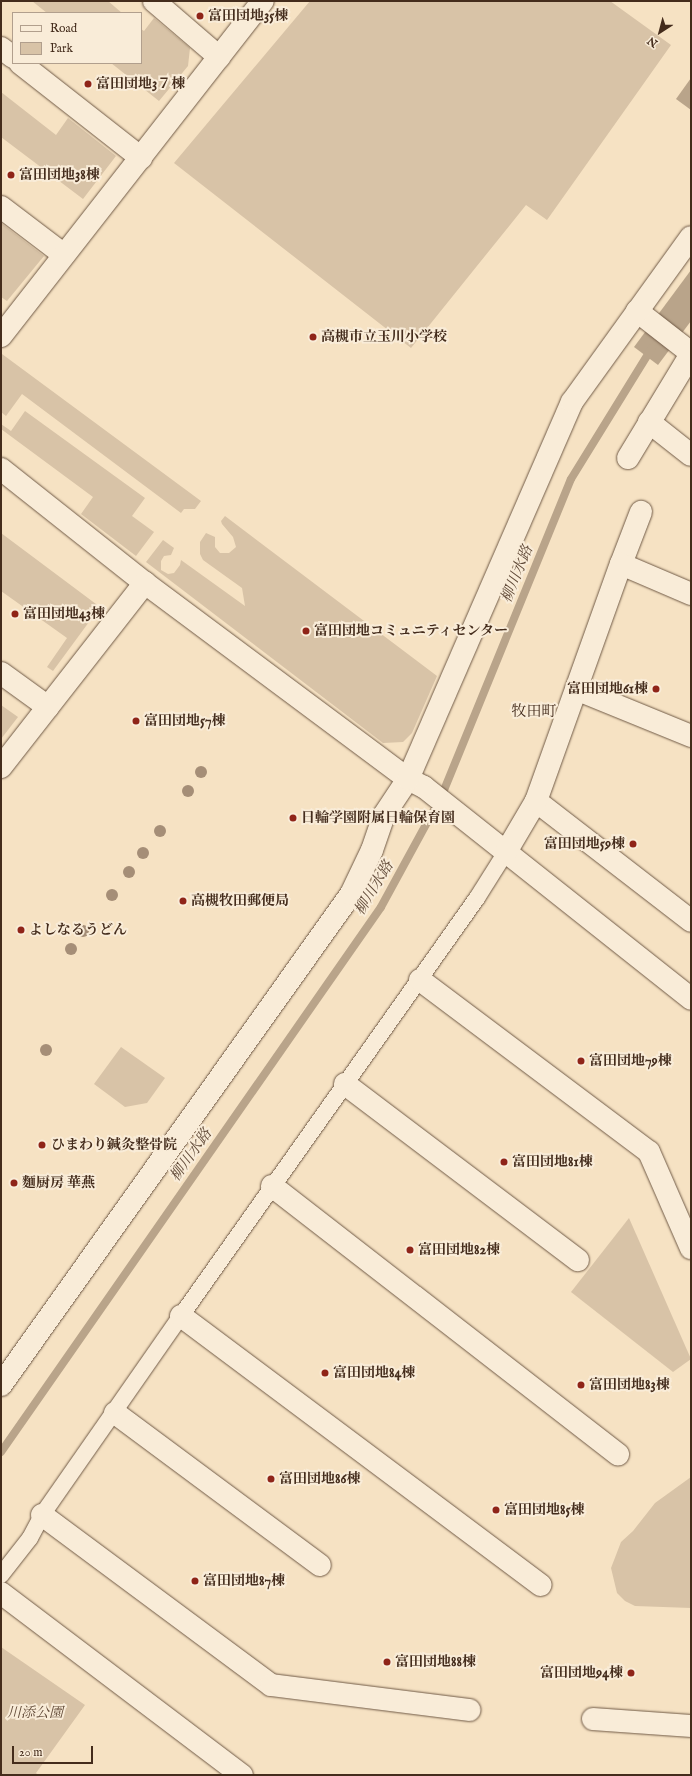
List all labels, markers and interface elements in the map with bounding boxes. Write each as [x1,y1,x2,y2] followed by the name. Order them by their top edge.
[208,8,288,24] place label: 富田団地35棟
[195,11,205,21] marker: 富田団地35棟
[12,12,142,64] legend
[640,12,680,52] north arrow
[50,21,77,36] text: Road
[645,33,661,50] text: N
[50,41,73,56] text: Park
[96,76,185,92] place label: 富田団地3７棟
[83,79,93,89] marker: 富田団地3７棟
[19,167,100,183] place label: 富田団地38棟
[6,170,16,180] marker: 富田団地38棟
[321,329,447,345] place label: 高槻市立玉川小学校
[308,332,318,342] marker: 高槻市立玉川小学校
[497,543,537,605] water label: 柳川水路
[23,606,105,622] place label: 富田団地43棟
[10,609,20,619] marker: 富田団地43棟
[314,623,510,639] place label: 富田団地コミュニティセンター
[301,626,311,636] marker: 富田団地コミュニティセンター
[567,681,648,697] place label: 富田団地61棟
[651,684,661,694] marker: 富田団地61棟
[512,703,556,721] district label: 牧田町
[144,713,226,729] place label: 富田団地57棟
[131,716,141,726] marker: 富田団地57棟
[301,810,455,826] place label: 日輪学園附属日輪保育園
[288,813,298,823] marker: 日輪学園附属日輪保育園
[544,836,625,852] place label: 富田団地59棟
[628,839,638,849] marker: 富田団地59棟
[351,858,397,918] water label: 柳川水路
[191,893,289,909] place label: 高槻牧田郵便局
[178,896,188,906] marker: 高槻牧田郵便局
[29,922,127,938] place label: よしなるうどん
[16,925,26,935] marker: よしなるうどん
[589,1053,672,1069] place label: 富田団地79棟
[576,1056,586,1066] marker: 富田団地79棟
[166,1125,216,1185] water label: 柳川水路
[51,1137,177,1153] place label: ひまわり鍼灸整骨院
[36,1139,48,1151] marker: ひまわり鍼灸整骨院
[512,1154,593,1170] place label: 富田団地81棟
[499,1157,509,1167] marker: 富田団地81棟
[22,1175,95,1191] place label: 麵厨房 華燕
[9,1178,19,1188] marker: 麵厨房 華燕
[418,1242,500,1258] place label: 富田団地82棟
[405,1245,415,1255] marker: 富田団地82棟
[333,1365,415,1381] place label: 富田団地84棟
[320,1368,330,1378] marker: 富田団地84棟
[589,1377,670,1393] place label: 富田団地83棟
[576,1380,586,1390] marker: 富田団地83棟
[279,1471,360,1487] place label: 富田団地86棟
[266,1474,276,1484] marker: 富田団地86棟
[504,1502,585,1518] place label: 富田団地85棟
[491,1505,501,1515] marker: 富田団地85棟
[203,1573,285,1589] place label: 富田団地87棟
[190,1576,200,1586] marker: 富田団地87棟
[395,1654,476,1670] place label: 富田団地88棟
[382,1657,392,1667] marker: 富田団地88棟
[540,1665,623,1681] place label: 富田団地94棟
[626,1668,636,1678] marker: 富田団地94棟
[7,1705,63,1721] park label: 川添公園
[14,1738,95,1764] scale bar
[19,1745,42,1760] text: 20 m

